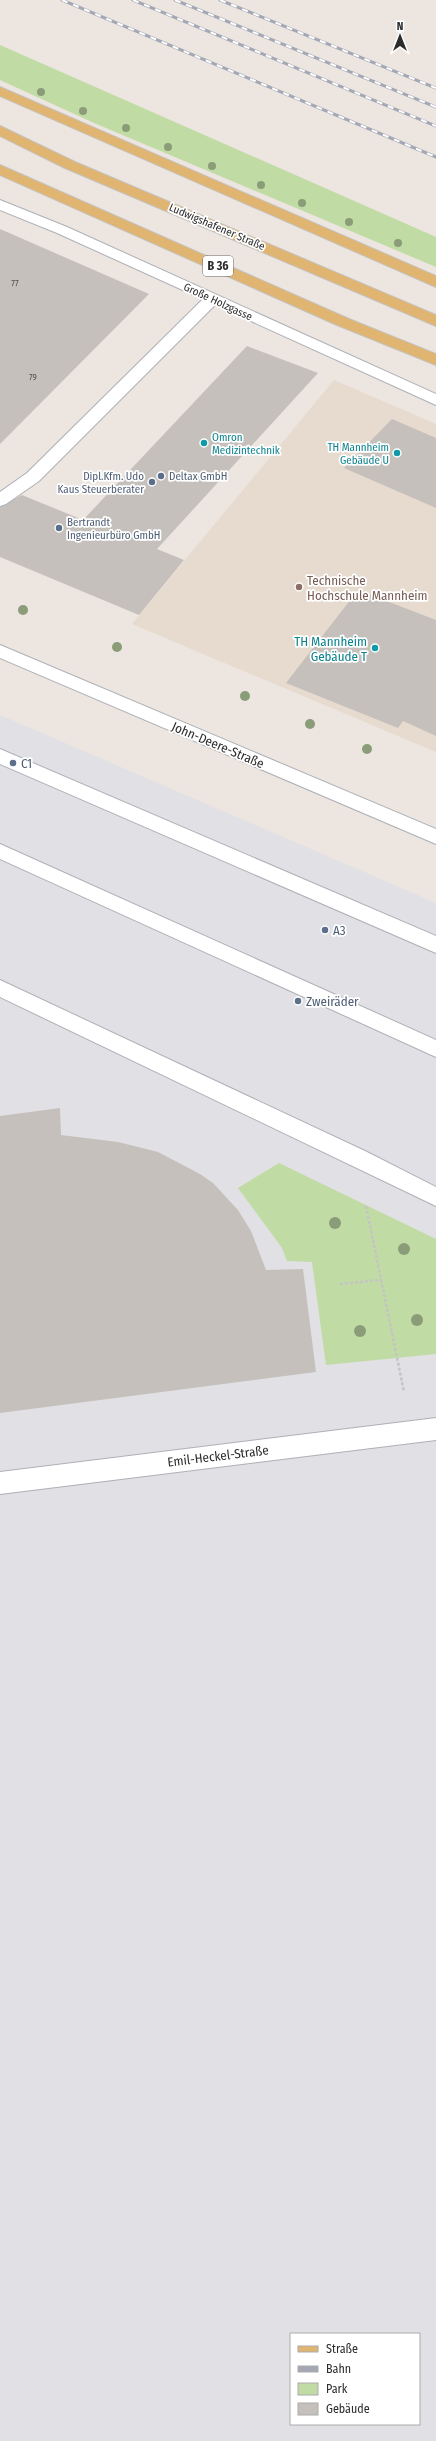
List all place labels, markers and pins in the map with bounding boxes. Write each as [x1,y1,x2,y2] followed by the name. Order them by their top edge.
[212,431,281,457] place label: Omron Medizintechnik
[199,438,209,448] marker: Omron Medizintechnik
[327,441,389,467] place label: TH Mannheim Gebäude U
[392,448,402,458] marker: TH Mannheim Gebäude U
[58,470,144,496] place label: Dipl.Kfm. Udo Kaus Steuerberater
[169,470,227,483] place label: Deltax GmbH
[156,471,166,481] marker: Deltax GmbH
[147,477,157,487] marker: Dipl.Kfm. Udo Kaus Steuerberater
[67,516,161,542] place label: Bertrandt Ingenieurbüro GmbH
[54,523,64,533] marker: Bertrandt Ingenieurbüro GmbH
[307,573,428,603] place label: Technische Hochschule Mannheim
[294,582,304,592] marker: Technische Hochschule Mannheim
[294,634,367,664] place label: TH Mannheim Gebäude T
[370,643,380,653] marker: TH Mannheim Gebäude T
[21,756,32,771] place label: C1
[8,758,18,768] marker: C1
[333,923,346,938] place label: A3
[320,925,330,935] marker: A3
[306,994,359,1009] place label: Zweiräder
[293,996,303,1006] marker: Zweiräder

